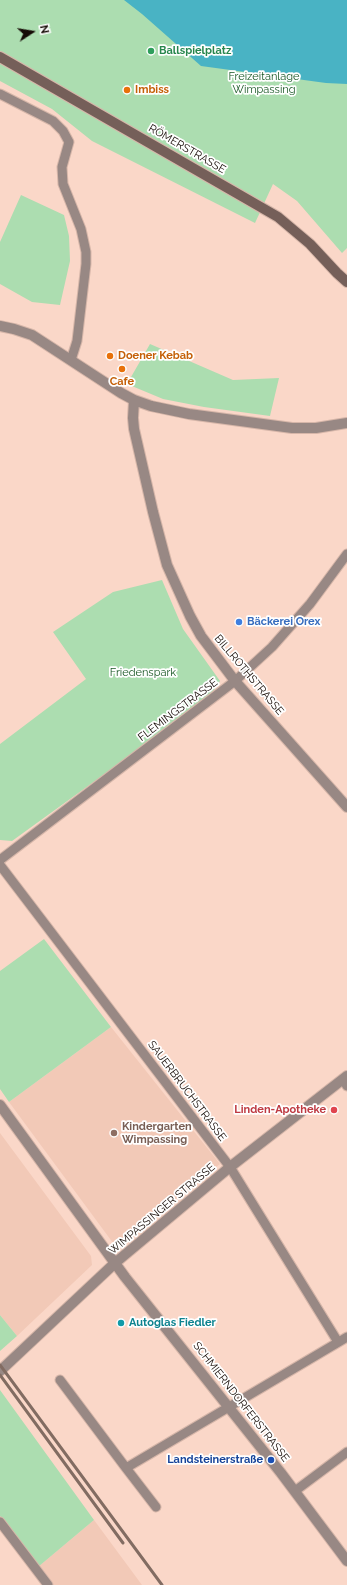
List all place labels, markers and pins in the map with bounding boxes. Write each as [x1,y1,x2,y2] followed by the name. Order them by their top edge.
[159,44,231,58] place label: Ballspielplatz
[146,46,156,56] marker: Ballspielplatz
[135,83,169,97] place label: Imbiss
[122,85,132,95] marker: Imbiss
[118,349,193,363] place label: Doener Kebab
[105,351,115,361] marker: Doener Kebab
[117,364,127,374] marker: Cafe
[110,375,134,389] place label: Cafe
[247,615,320,629] place label: Bäckerei Orex
[234,617,244,627] marker: Bäckerei Orex
[234,1103,326,1117] place label: Linden-Apotheke
[329,1105,339,1115] marker: Linden-Apotheke
[122,1120,192,1146] place label: Kindergarten Wimpassing
[109,1128,119,1138] marker: Kindergarten Wimpassing
[129,1316,216,1330] place label: Autoglas Fiedler
[116,1318,126,1328] marker: Autoglas Fiedler
[167,1453,263,1467] place label: Landsteinerstraße
[266,1455,276,1465] marker: Landsteinerstraße

